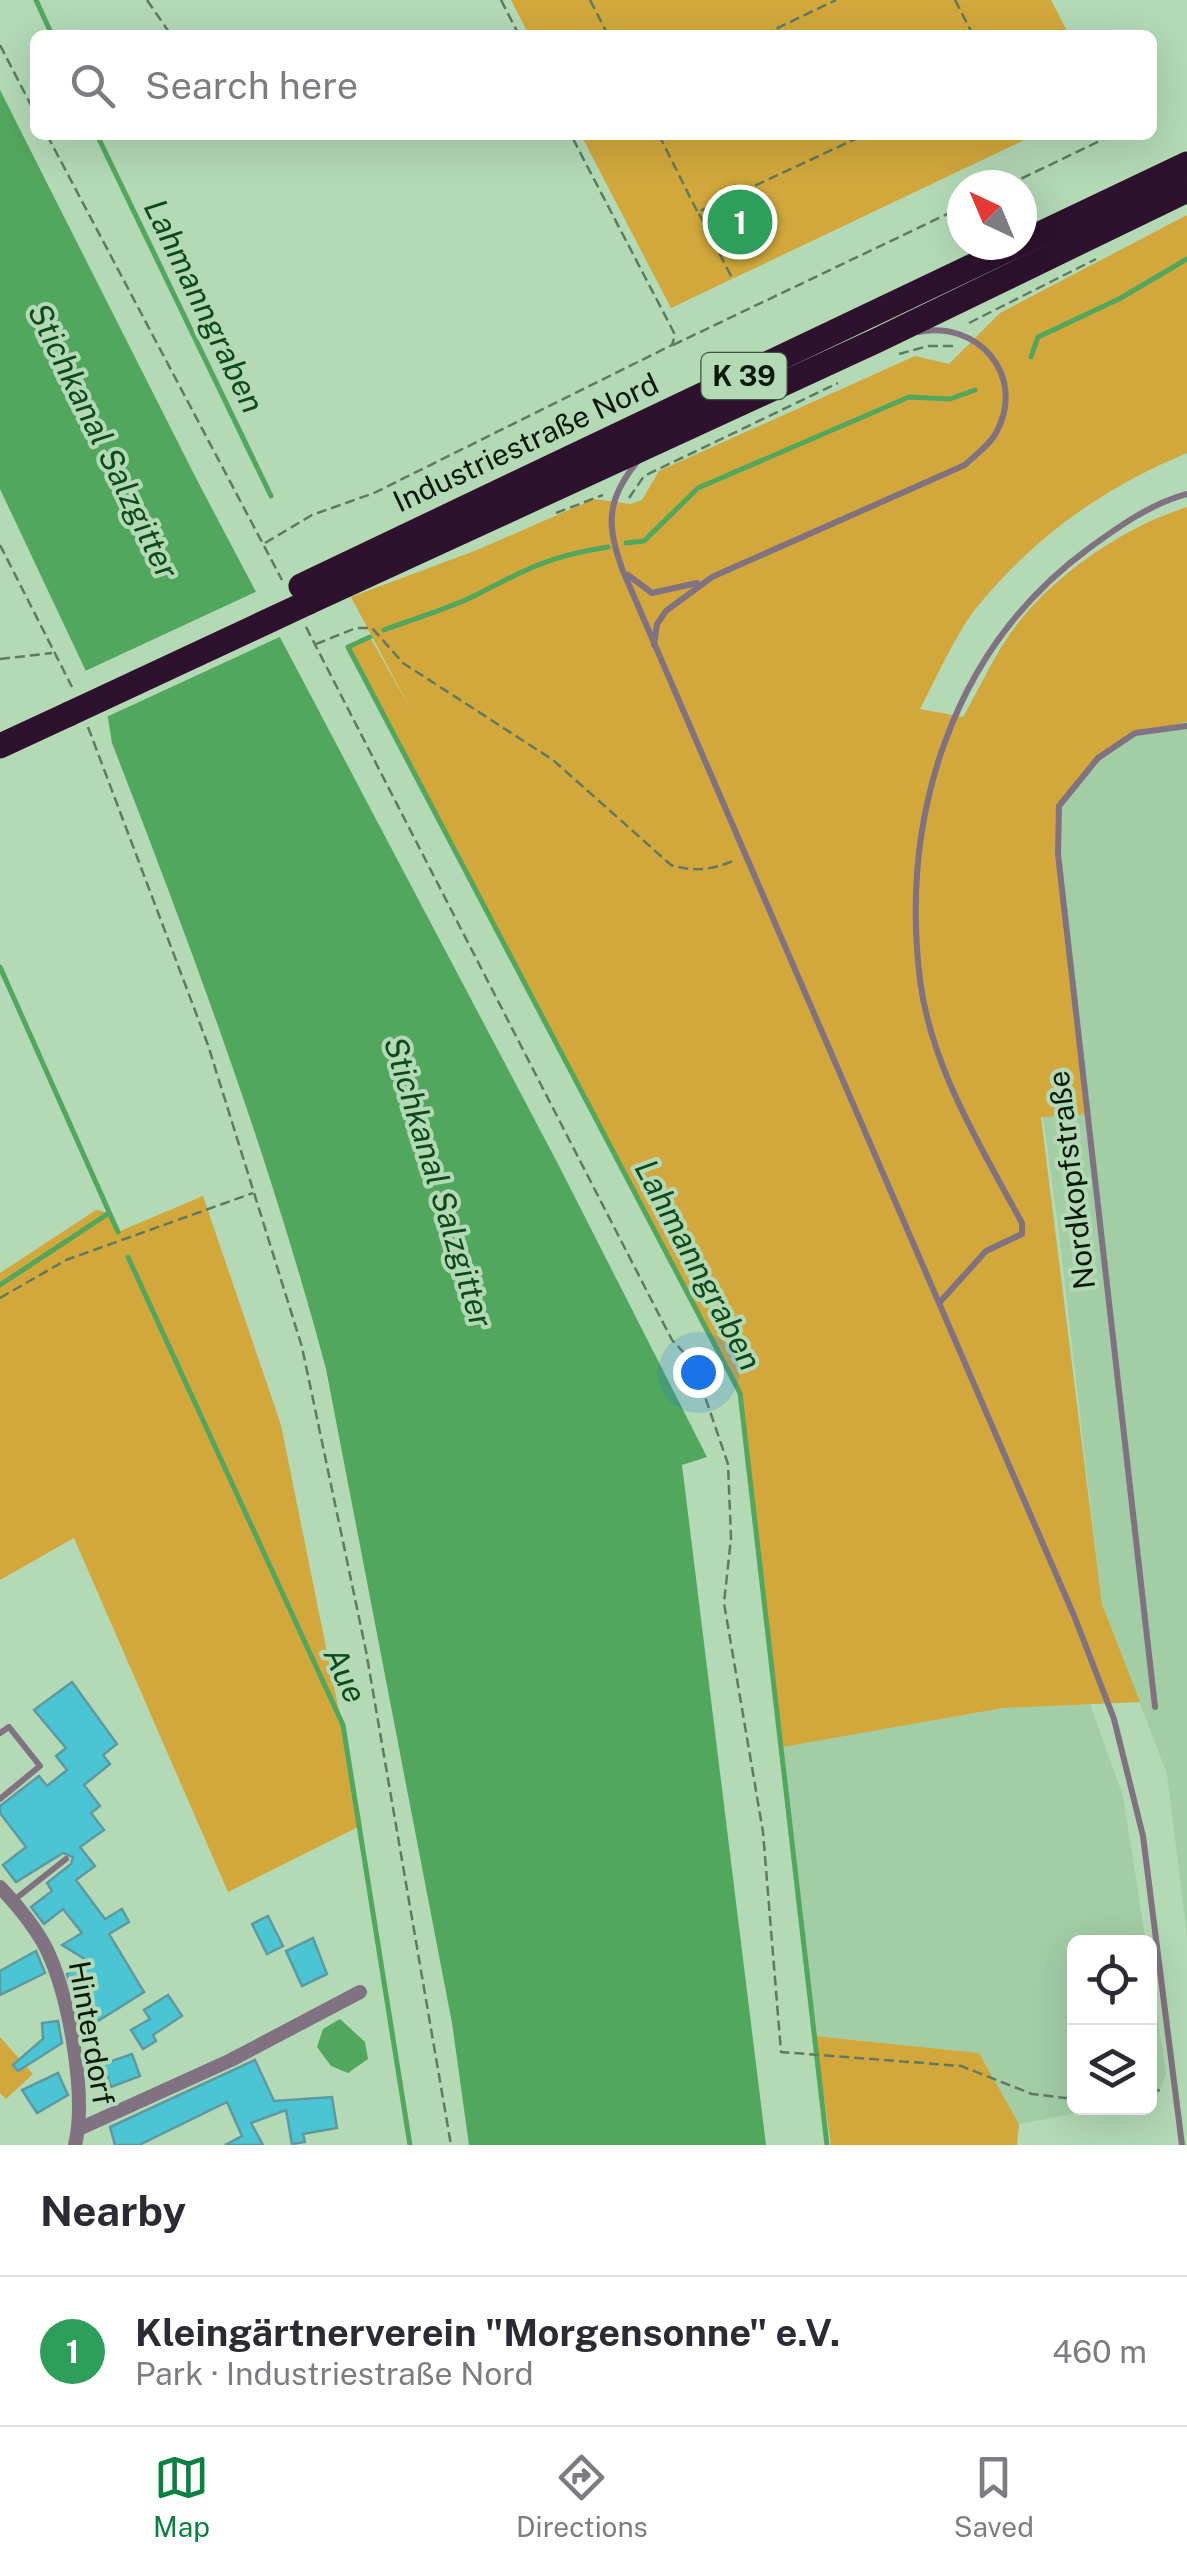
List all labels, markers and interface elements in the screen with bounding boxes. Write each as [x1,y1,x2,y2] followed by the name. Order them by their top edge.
[30,30,1157,140] search box
[65,58,120,113] icon: search
[145,63,358,108] text: Search here
[947,170,1037,260] north arrow
[708,184,772,260] pin: 1
[137,193,272,419] water label: Lahmanngraben
[21,297,187,585] water label: Stichkanal Salzgitter
[702,353,786,399] road number: K 39
[387,365,664,519] street label: Industriestraße Nord
[377,1032,501,1332] water label: Stichkanal Salzgitter
[1040,1069,1102,1291] street label: Nordkopfstraße
[627,1153,769,1376] water label: Lahmanngraben
[673,1347,724,1398] your location
[317,1641,374,1708] water label: Aue
[1067,1935,1157,2115] map controls
[1067,1935,1157,2025] button: locate
[62,1958,122,2108] street label: Hinterdorf
[1067,2025,1157,2115] button: layers
[40,2186,186,2235] text: Nearby
[135,2310,840,2355] text: Kleingärtnerverein "Morgensonne" e.V.
[66,2333,79,2370] text: 1
[1052,2333,1147,2370] text: 460 m
[135,2355,534,2392] text: Park · Industriestraße Nord
[153,2450,210,2543] tab: Map
[516,2450,648,2543] tab: Directions
[954,2450,1034,2543] tab: Saved

